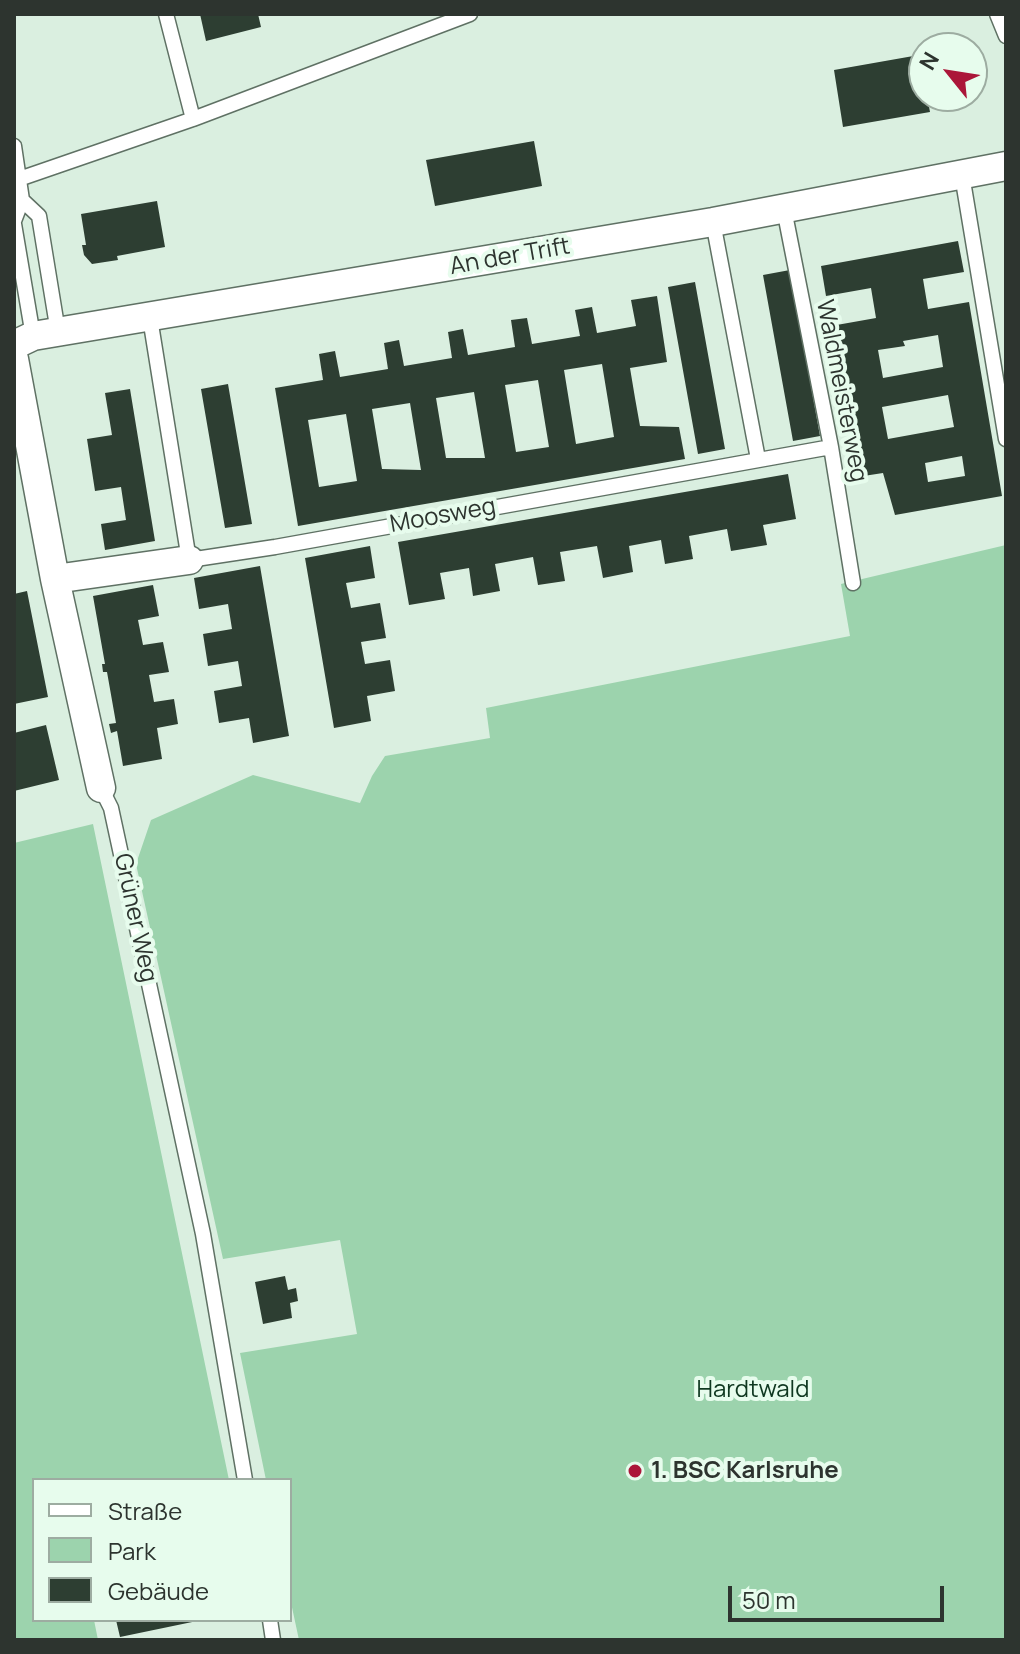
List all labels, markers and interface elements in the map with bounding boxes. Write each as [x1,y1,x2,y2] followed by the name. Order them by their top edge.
[908,32,988,112] north arrow
[912,47,946,75] text: N
[448,232,572,282] street label: An der Trift
[809,297,873,485] street label: Waldmeisterweg
[388,493,498,539] street label: Moosweg
[107,851,163,985] street label: Grüner Weg
[697,1376,809,1404] park label: Hardtwald
[651,1457,839,1485] place label: 1. BSC Karlsruhe
[626,1462,644,1480] marker: 1. BSC Karlsruhe
[32,1478,292,1622] legend
[108,1494,182,1527] text: Straße
[108,1534,156,1567] text: Park
[732,1570,948,1620] scale bar
[108,1574,209,1607] text: Gebäude
[742,1583,796,1616] text: 50 m

